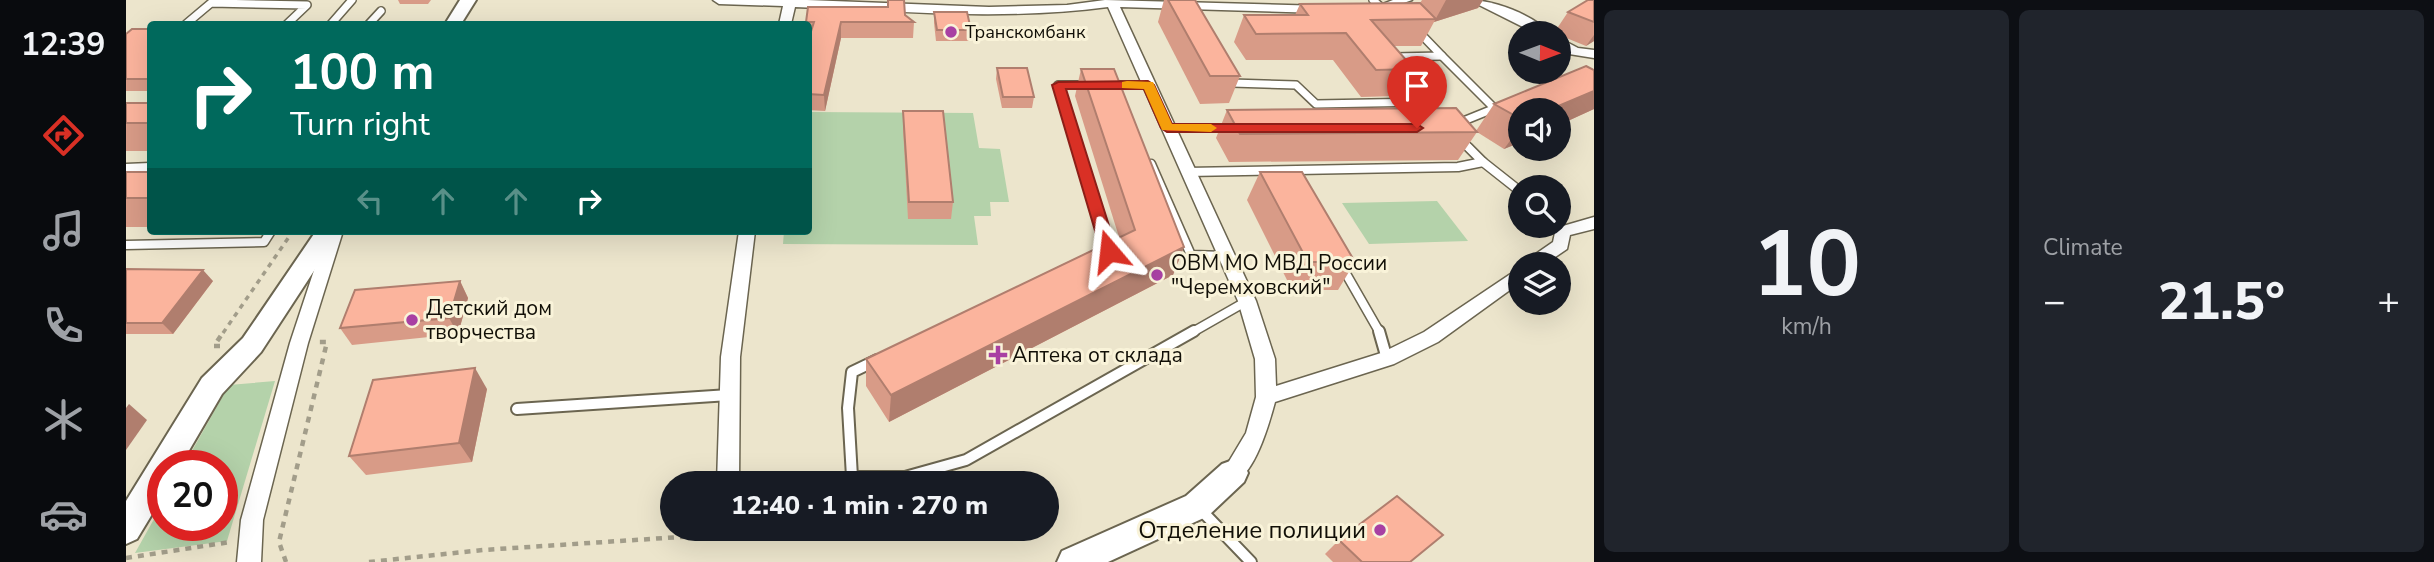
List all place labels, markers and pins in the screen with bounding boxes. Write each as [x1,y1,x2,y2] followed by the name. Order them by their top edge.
[965,20,1086,44] place label: Транскомбанк
[943,24,959,40] marker: Транскомбанк
[1387,56,1447,128] pin
[1171,249,1387,301] place label: ОВМ МО МВД России "Черемховский"
[1149,267,1165,283] marker: ОВМ МО МВД России "Черемховский"
[426,294,552,346] place label: Детский дом творчества
[404,312,420,328] marker: Детский дом творчества
[1012,341,1183,369] place label: Аптека от склада
[990,347,1006,363] marker: Аптека от склада
[1138,514,1366,546] place label: Отделение полиции
[1372,522,1388,538] marker: Отделение полиции

